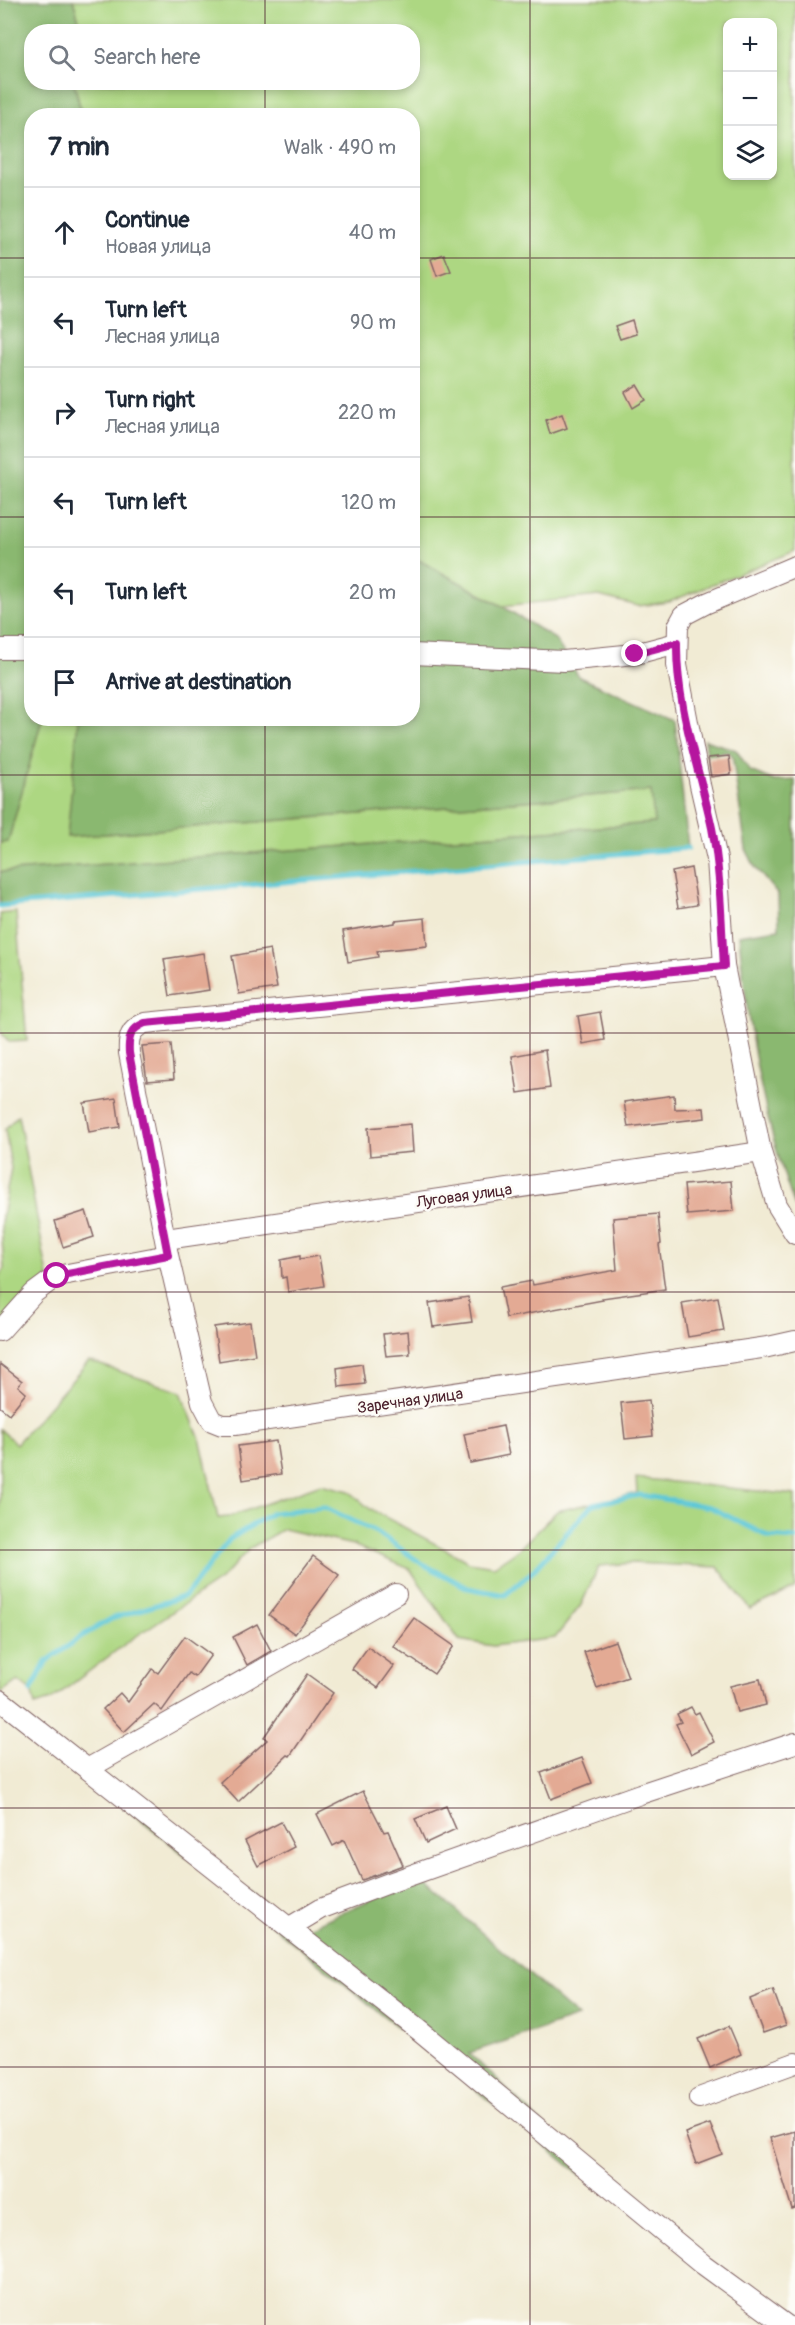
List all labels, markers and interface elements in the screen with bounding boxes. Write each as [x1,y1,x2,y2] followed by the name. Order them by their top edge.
[723,18,777,180] map controls
[723,18,777,72] button: +
[24,24,420,90] search box
[45,41,78,74] icon: search
[93,43,200,71] text: Search here
[723,72,777,126] button: −
[723,126,777,180] button: layers
[48,131,110,163] text: 7 min
[284,135,396,160] text: Walk · 490 m
[105,206,189,234] text: Continue
[48,216,81,249] icon: ahead
[349,220,396,245] text: 40 m
[105,234,211,259] text: Новая улица
[105,296,187,324] text: Turn left
[48,306,81,339] icon: left
[350,310,396,335] text: 90 m
[105,324,220,349] text: Лесная улица
[105,386,195,414] text: Turn right
[48,396,81,429] icon: right
[338,400,396,425] text: 220 m
[105,414,220,439] text: Лесная улица
[48,486,81,519] icon: left
[105,488,187,516] text: Turn left
[341,490,396,515] text: 120 m
[48,576,81,609] icon: left
[105,578,187,606] text: Turn left
[349,580,396,605] text: 20 m
[621,640,647,666] route end
[48,666,81,699] icon: arrive
[105,668,291,696] text: Arrive at destination
[414,1179,513,1213] street label: Луговая улица
[43,1262,69,1288] route start
[356,1384,464,1418] street label: Заречная улица

